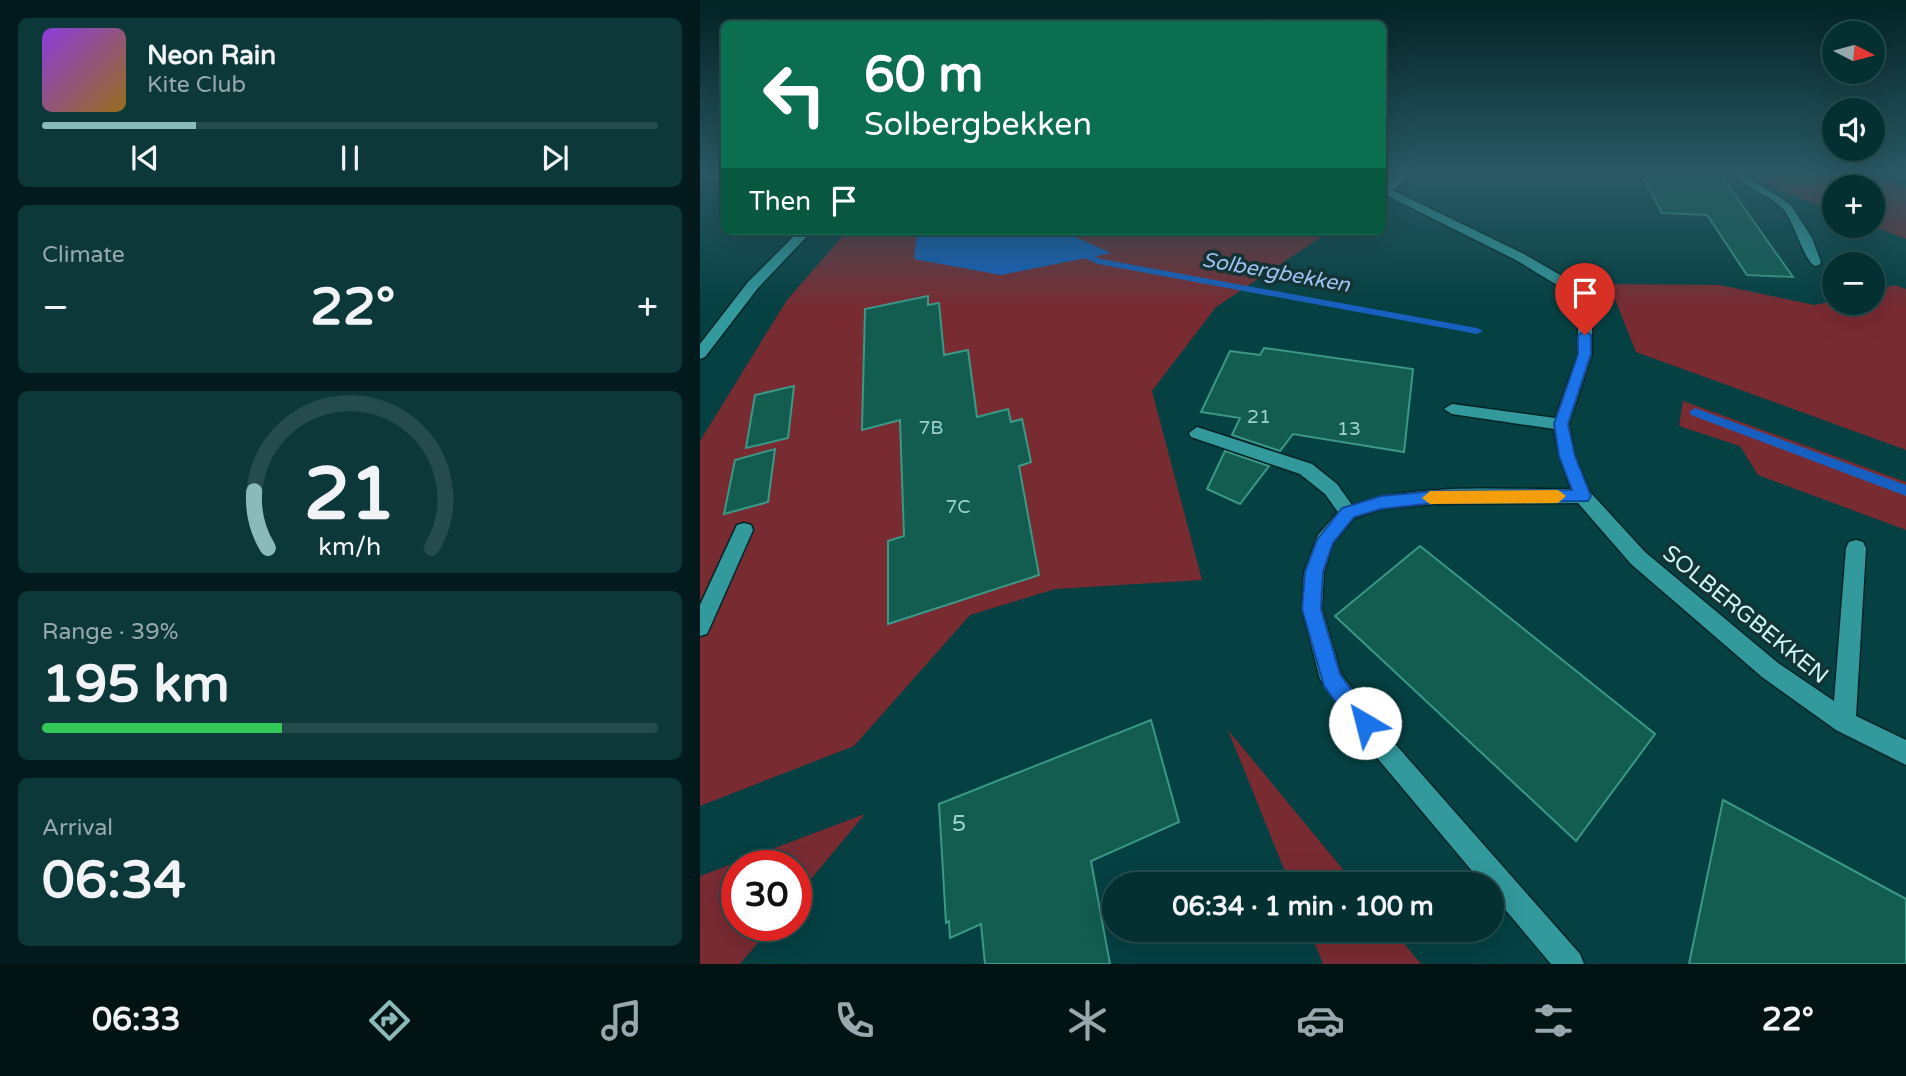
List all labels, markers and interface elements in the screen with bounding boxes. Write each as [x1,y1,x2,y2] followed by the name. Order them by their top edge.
[1822,21,1885,84] north arrow
[1822,21,1885,315] map controls
[147,40,276,71] text: Neon Rain
[864,46,983,105] text: 60 m
[749,49,840,140] icon: left
[147,71,246,99] text: Kite Club
[1822,98,1885,161] button: sound
[864,106,1092,144] text: Solbergbekken
[126,139,164,177] icon: previous
[331,139,369,177] icon: pause
[536,139,574,177] icon: next
[1822,175,1885,238] button: +
[825,182,863,220] icon: arrive
[749,186,811,217] text: Then
[42,241,125,269] text: Climate
[1200,247,1353,298] water label: Solbergbekken
[1822,252,1885,315] button: −
[1555,263,1615,335] pin
[1566,274,1604,312] icon: arrive
[310,276,395,339] text: 22°
[42,285,69,331] text: −
[637,285,658,331] text: +
[1247,406,1271,428] house number: 21
[918,417,944,439] house number: 7B
[1337,418,1361,440] house number: 13
[304,451,396,539] text: 21
[945,496,971,518] house number: 7C
[319,532,381,562] text: km/h
[1657,539,1834,690] street label: SOLBERGBEKKEN
[42,618,178,646] text: Range · 39%
[42,653,230,716] text: 195 km
[1328,686,1402,760] position arrow
[952,810,966,838] house number: 5
[42,814,113,842] text: Arrival
[42,849,186,912] text: 06:34
[721,850,812,941] speed limit sign: 30
[1172,891,1434,922] text: 06:34 · 1 min · 100 m
[365,996,414,1045] icon: directions
[597,996,646,1045] icon: music
[830,996,879,1045] icon: phone
[1063,996,1112,1045] icon: climate
[1296,996,1345,1045] icon: car
[1529,996,1578,1045] icon: filters
[92,1001,181,1039] text: 06:33
[1762,1001,1814,1039] text: 22°

